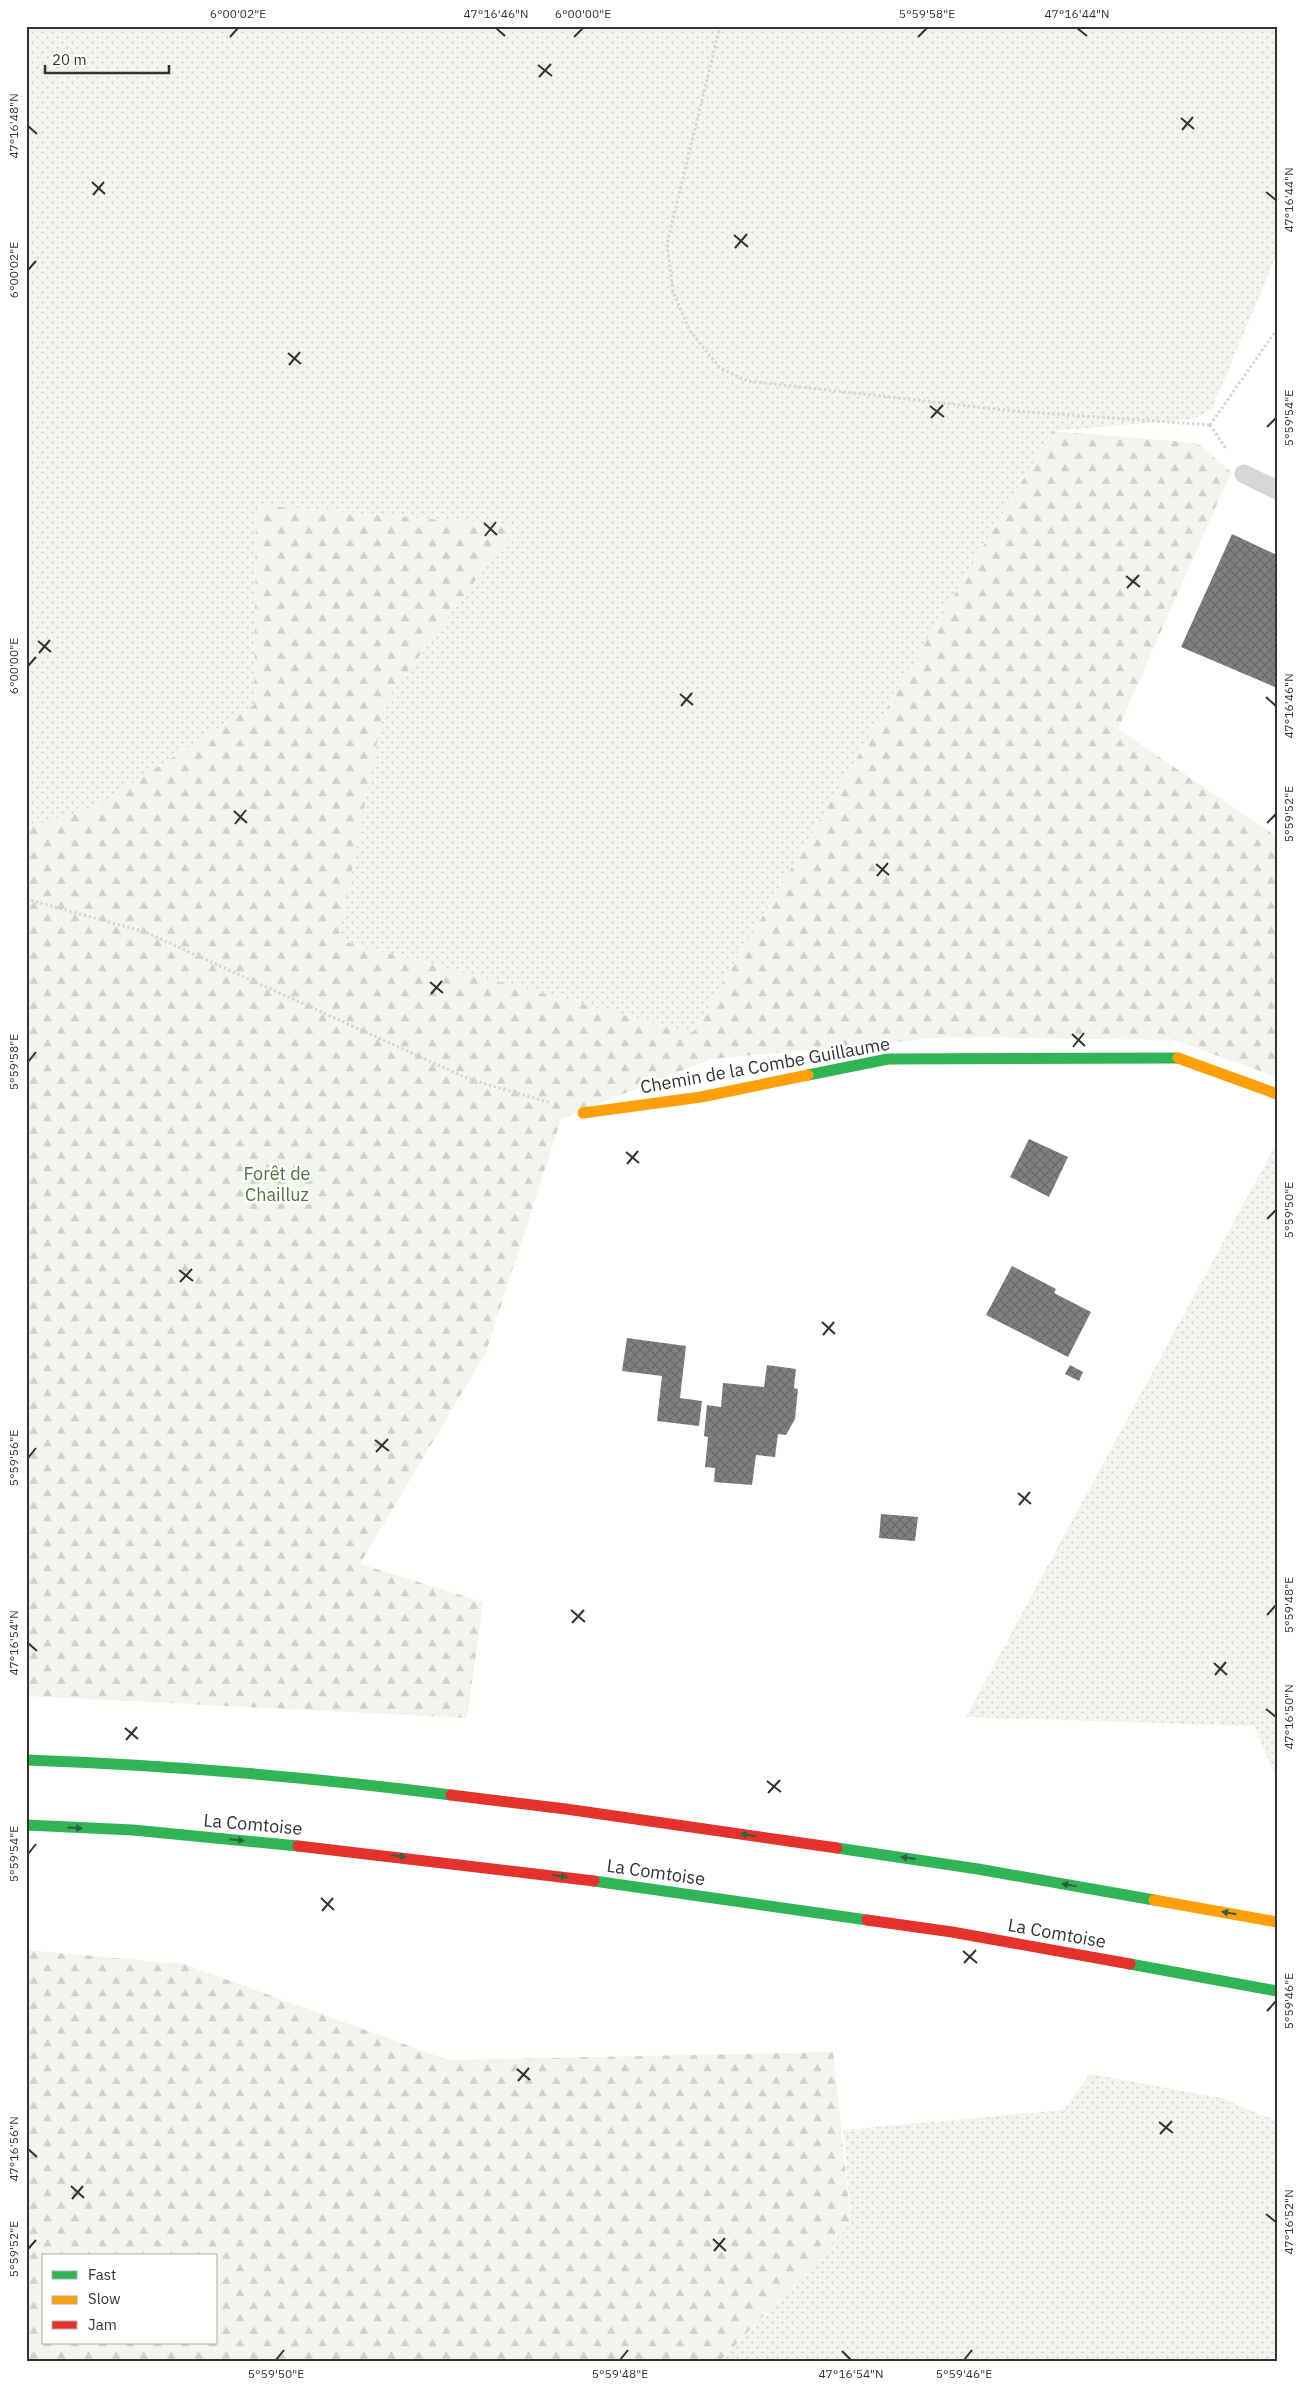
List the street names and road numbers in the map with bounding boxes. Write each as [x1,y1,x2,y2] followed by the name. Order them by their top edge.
[638,1032,892,1098] street label: Chemin de la Combe Guillaume
[203,1808,304,1840] street label: La Comtoise
[605,1854,707,1890] street label: La Comtoise
[1006,1913,1108,1953] street label: La Comtoise

